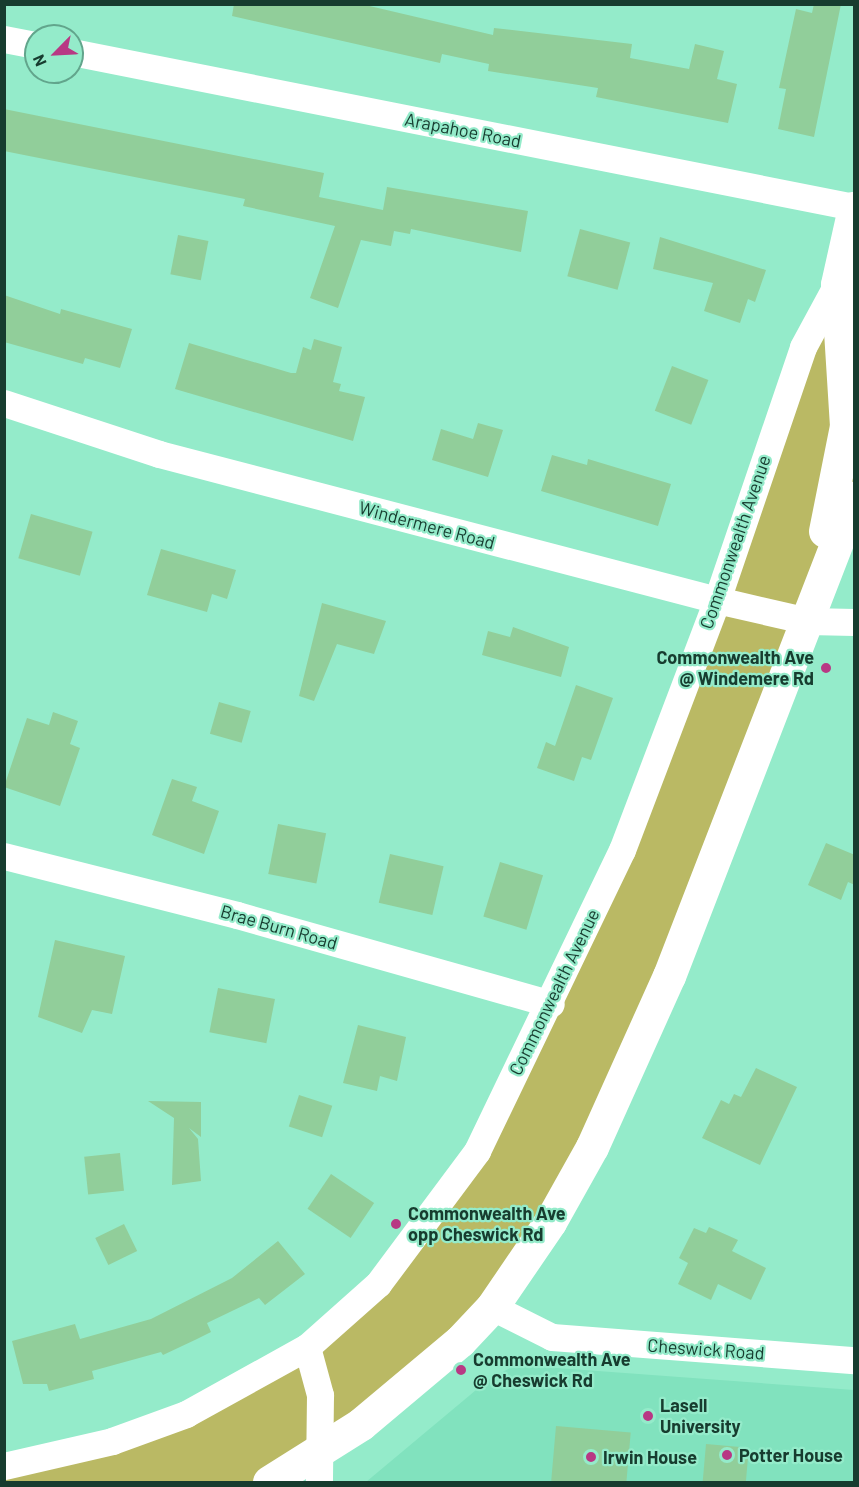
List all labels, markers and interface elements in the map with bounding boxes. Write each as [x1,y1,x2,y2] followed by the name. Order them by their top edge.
[24,24,84,84] north arrow
[28,52,50,69] text: N
[403,108,523,152] street label: Arapahoe Road
[695,452,775,632] street label: Commonwealth Avenue
[357,496,497,554] street label: Windermere Road
[656,647,814,690] place label: Commonwealth Ave @ Windemere Rd
[819,661,833,675] marker: Commonwealth Ave @ Windemere Rd
[218,900,340,954] street label: Brae Burn Road
[504,905,604,1079] street label: Commonwealth Avenue
[408,1203,566,1246] place label: Commonwealth Ave opp Cheswick Rd
[389,1217,403,1231] marker: Commonwealth Ave opp Cheswick Rd
[647,1334,765,1364] street label: Cheswick Road
[473,1349,631,1392] place label: Commonwealth Ave @ Cheswick Rd
[454,1363,468,1377] marker: Commonwealth Ave @ Cheswick Rd
[660,1395,741,1438] place label: Lasell University
[641,1409,655,1423] marker: Lasell University
[739,1444,843,1466] place label: Potter House
[603,1446,697,1468] place label: Irwin House
[720,1448,734,1462] marker: Potter House
[584,1450,598,1464] marker: Irwin House

